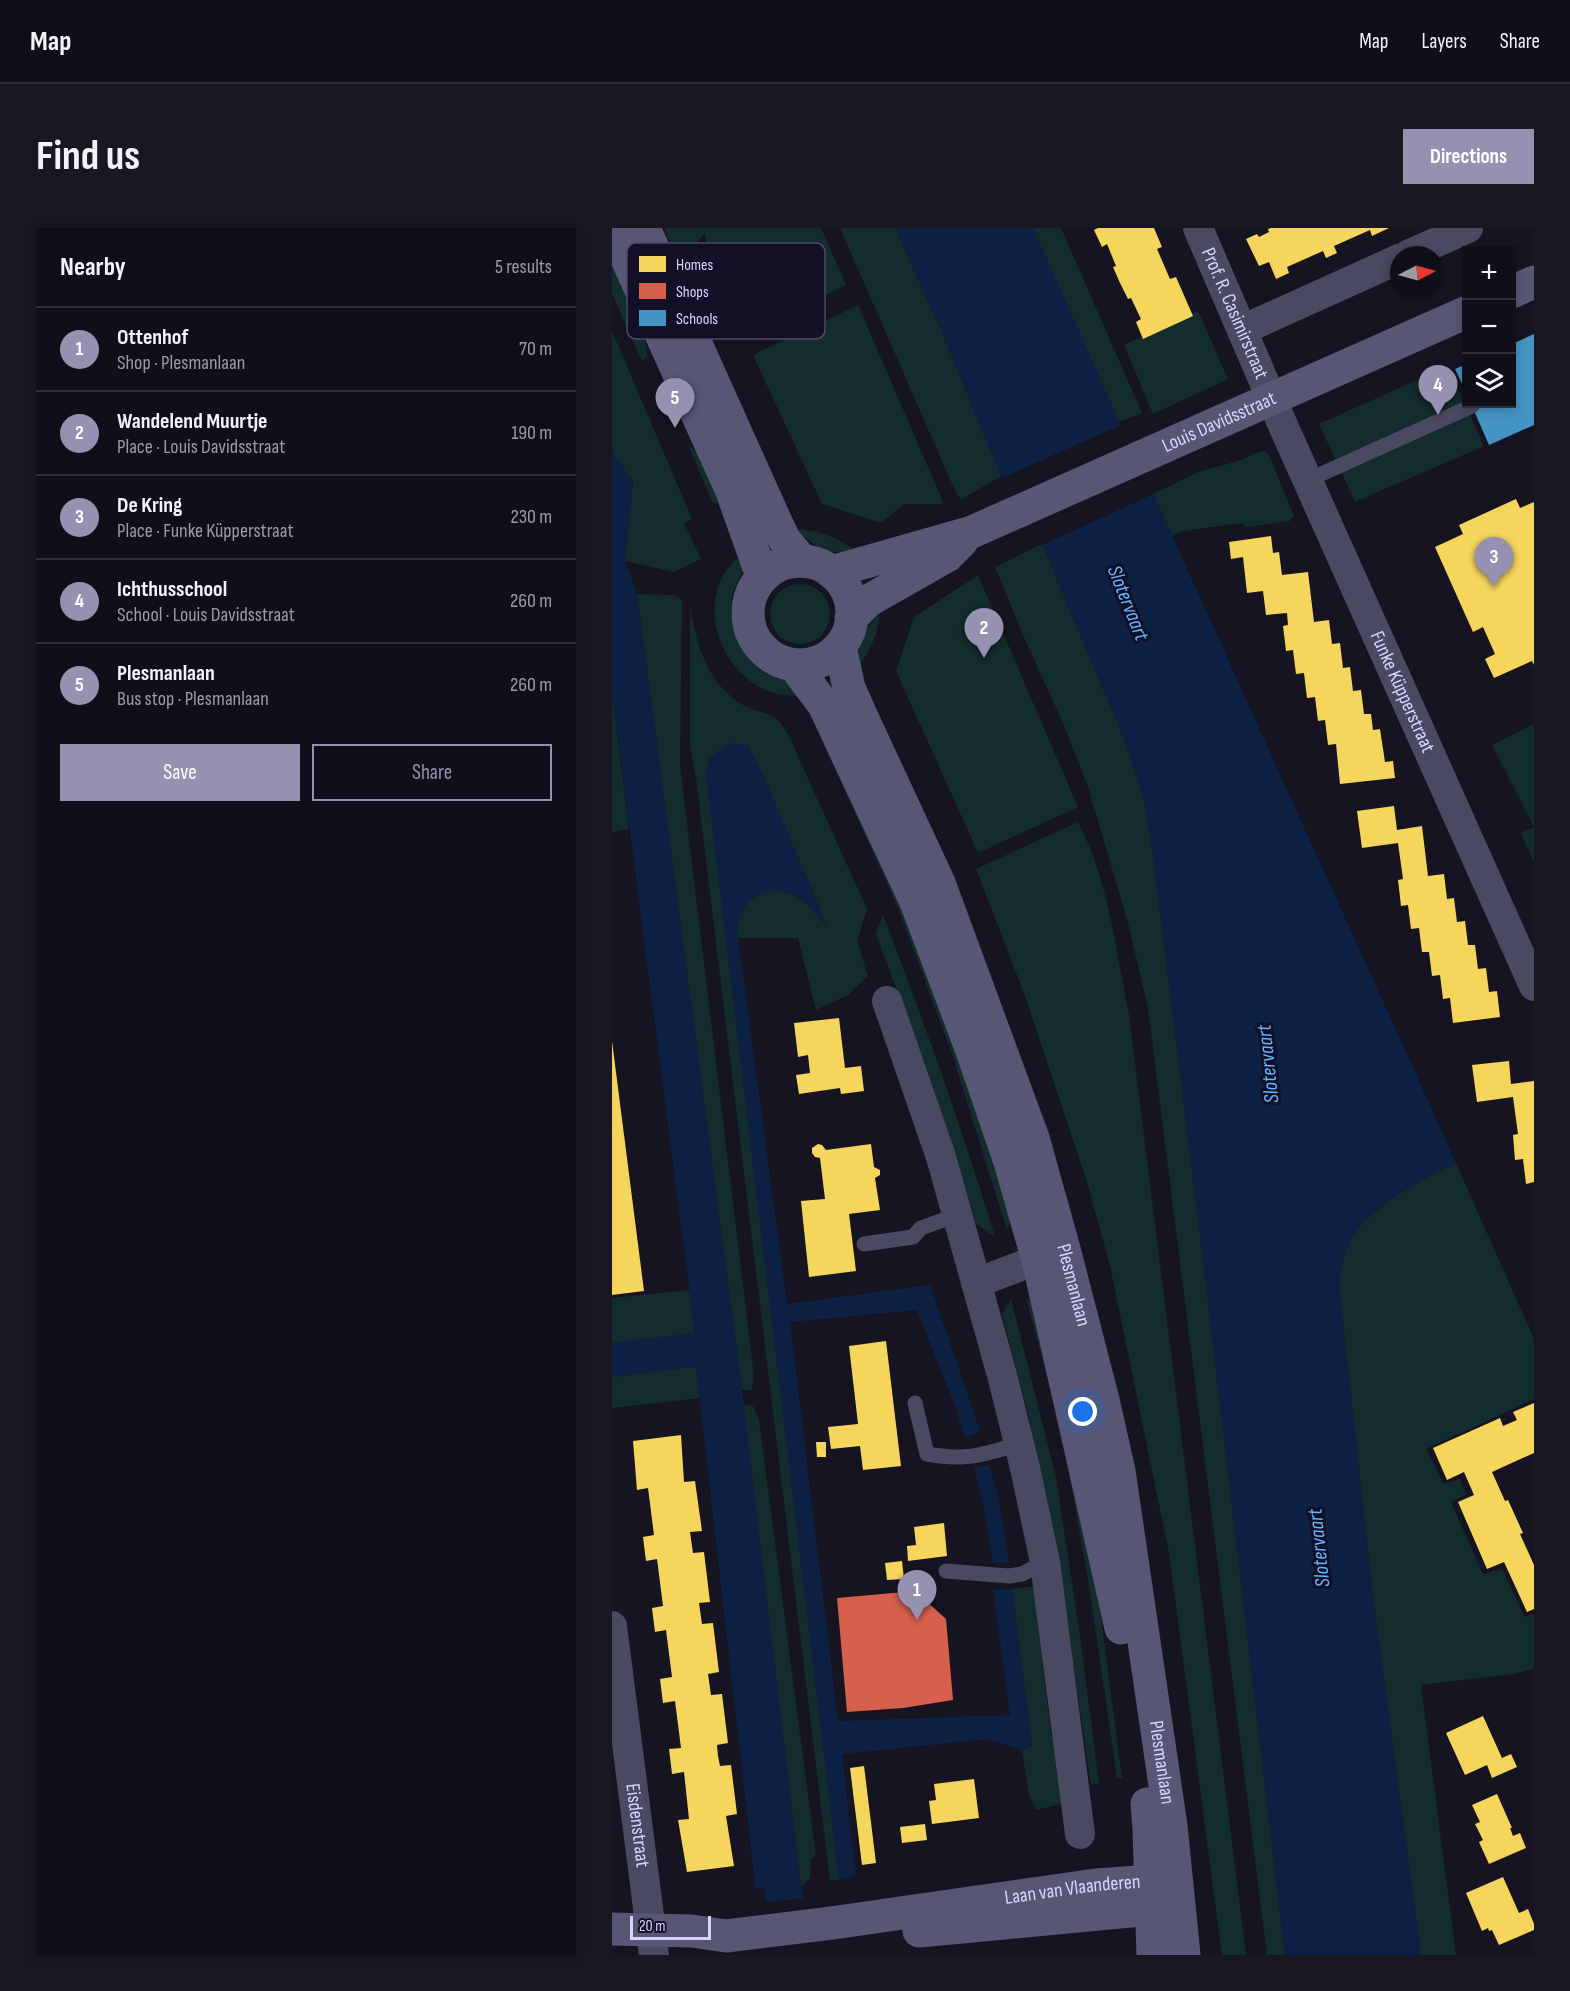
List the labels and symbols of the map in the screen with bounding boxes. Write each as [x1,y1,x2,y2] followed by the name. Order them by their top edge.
[627,243,825,339] legend
[1196,244,1274,383] street label: Prof. R. Casimirstraat
[1390,246,1444,300] north arrow
[676,256,713,275] text: Homes
[676,283,709,302] text: Shops
[676,310,718,329] text: Schools
[1418,366,1458,415] pin: 4
[656,378,694,428] pin: 5
[1158,386,1280,458] street label: Louis Davidsstraat
[1474,538,1514,587] pin: 3
[1102,562,1155,645] water label: Slotervaart
[964,608,1004,658] pin: 2
[1365,628,1440,756] street label: Funke Küpperstraat
[1251,1023,1285,1104] water label: Slotervaart
[1051,1241,1095,1329] street label: Plesmanlaan
[1068,1397,1097,1426] your location
[1302,1507,1336,1588] water label: Slotervaart
[898,1570,936,1620] pin: 1
[1144,1719,1180,1806] street label: Plesmanlaan
[620,1782,655,1869] street label: Eisdenstraat
[1003,1870,1141,1910] street label: Laan van Vlaanderen
[630,1913,711,1940] scale bar

